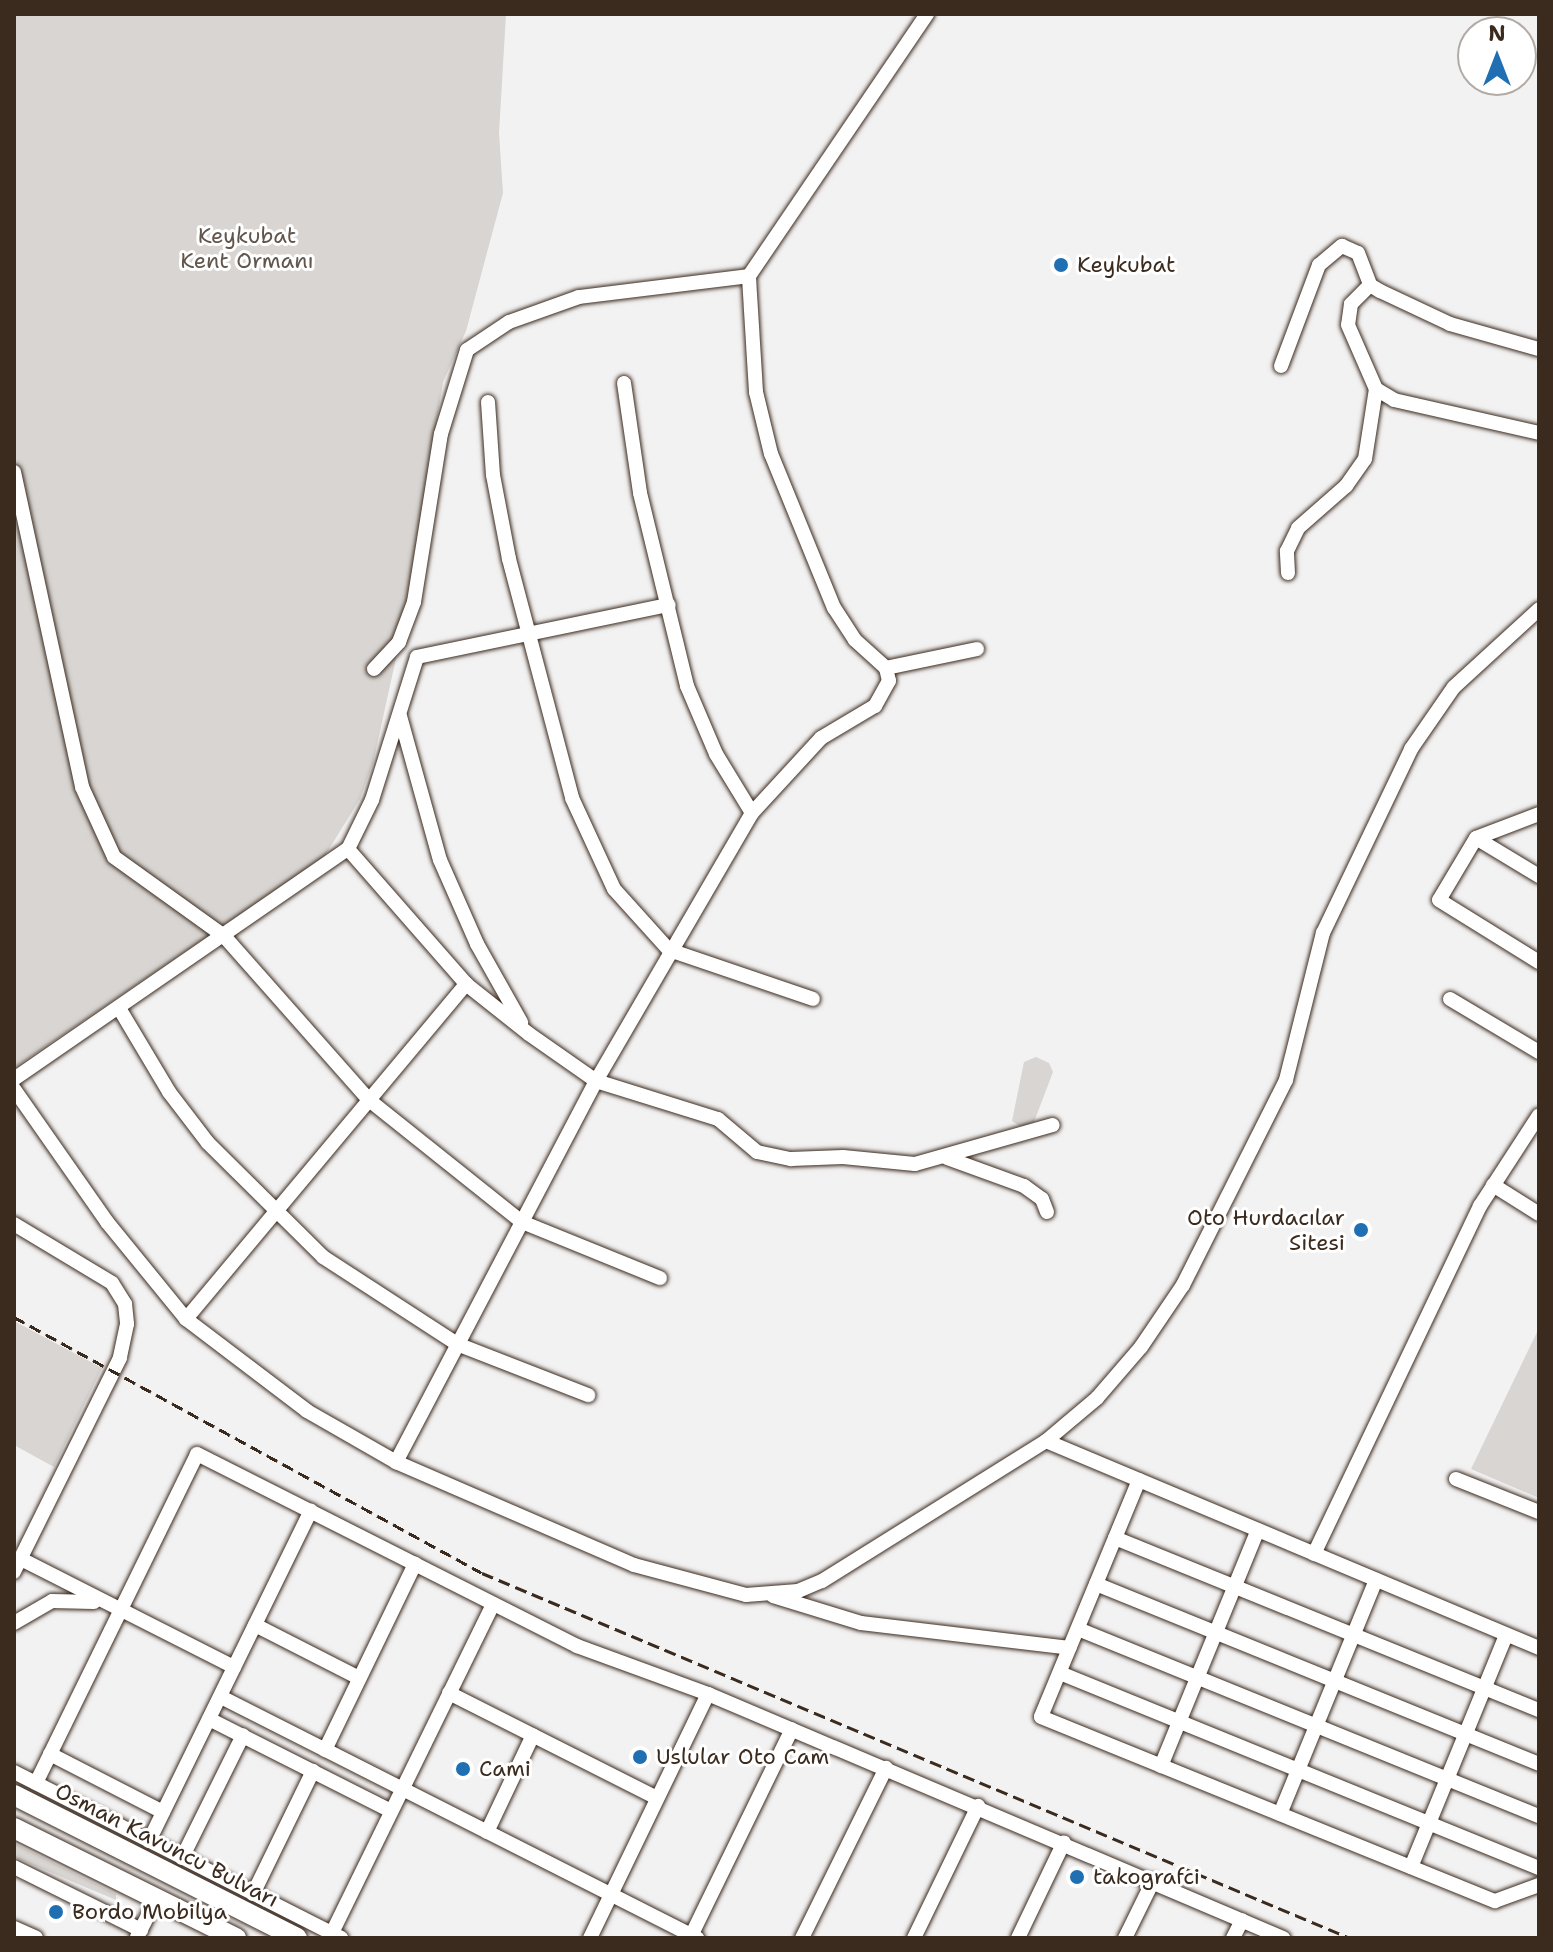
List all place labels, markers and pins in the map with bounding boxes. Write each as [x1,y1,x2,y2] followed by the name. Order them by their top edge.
[1077,252,1176,278] place label: Keykubat
[1052,256,1070,274] marker: Keykubat
[1187,1204,1345,1256] place label: Oto Hurdacılar Sitesi
[1352,1221,1370,1239] marker: Oto Hurdacılar Sitesi
[656,1744,829,1770] place label: Uslular Oto Cam
[631,1748,649,1766] marker: Uslular Oto Cam
[479,1756,531,1782] place label: Cami
[454,1760,472,1778] marker: Cami
[1093,1864,1200,1890] place label: takografci
[1068,1868,1086,1886] marker: takografci
[72,1899,227,1925] place label: Bordo Mobilya
[47,1903,65,1921] marker: Bordo Mobilya

